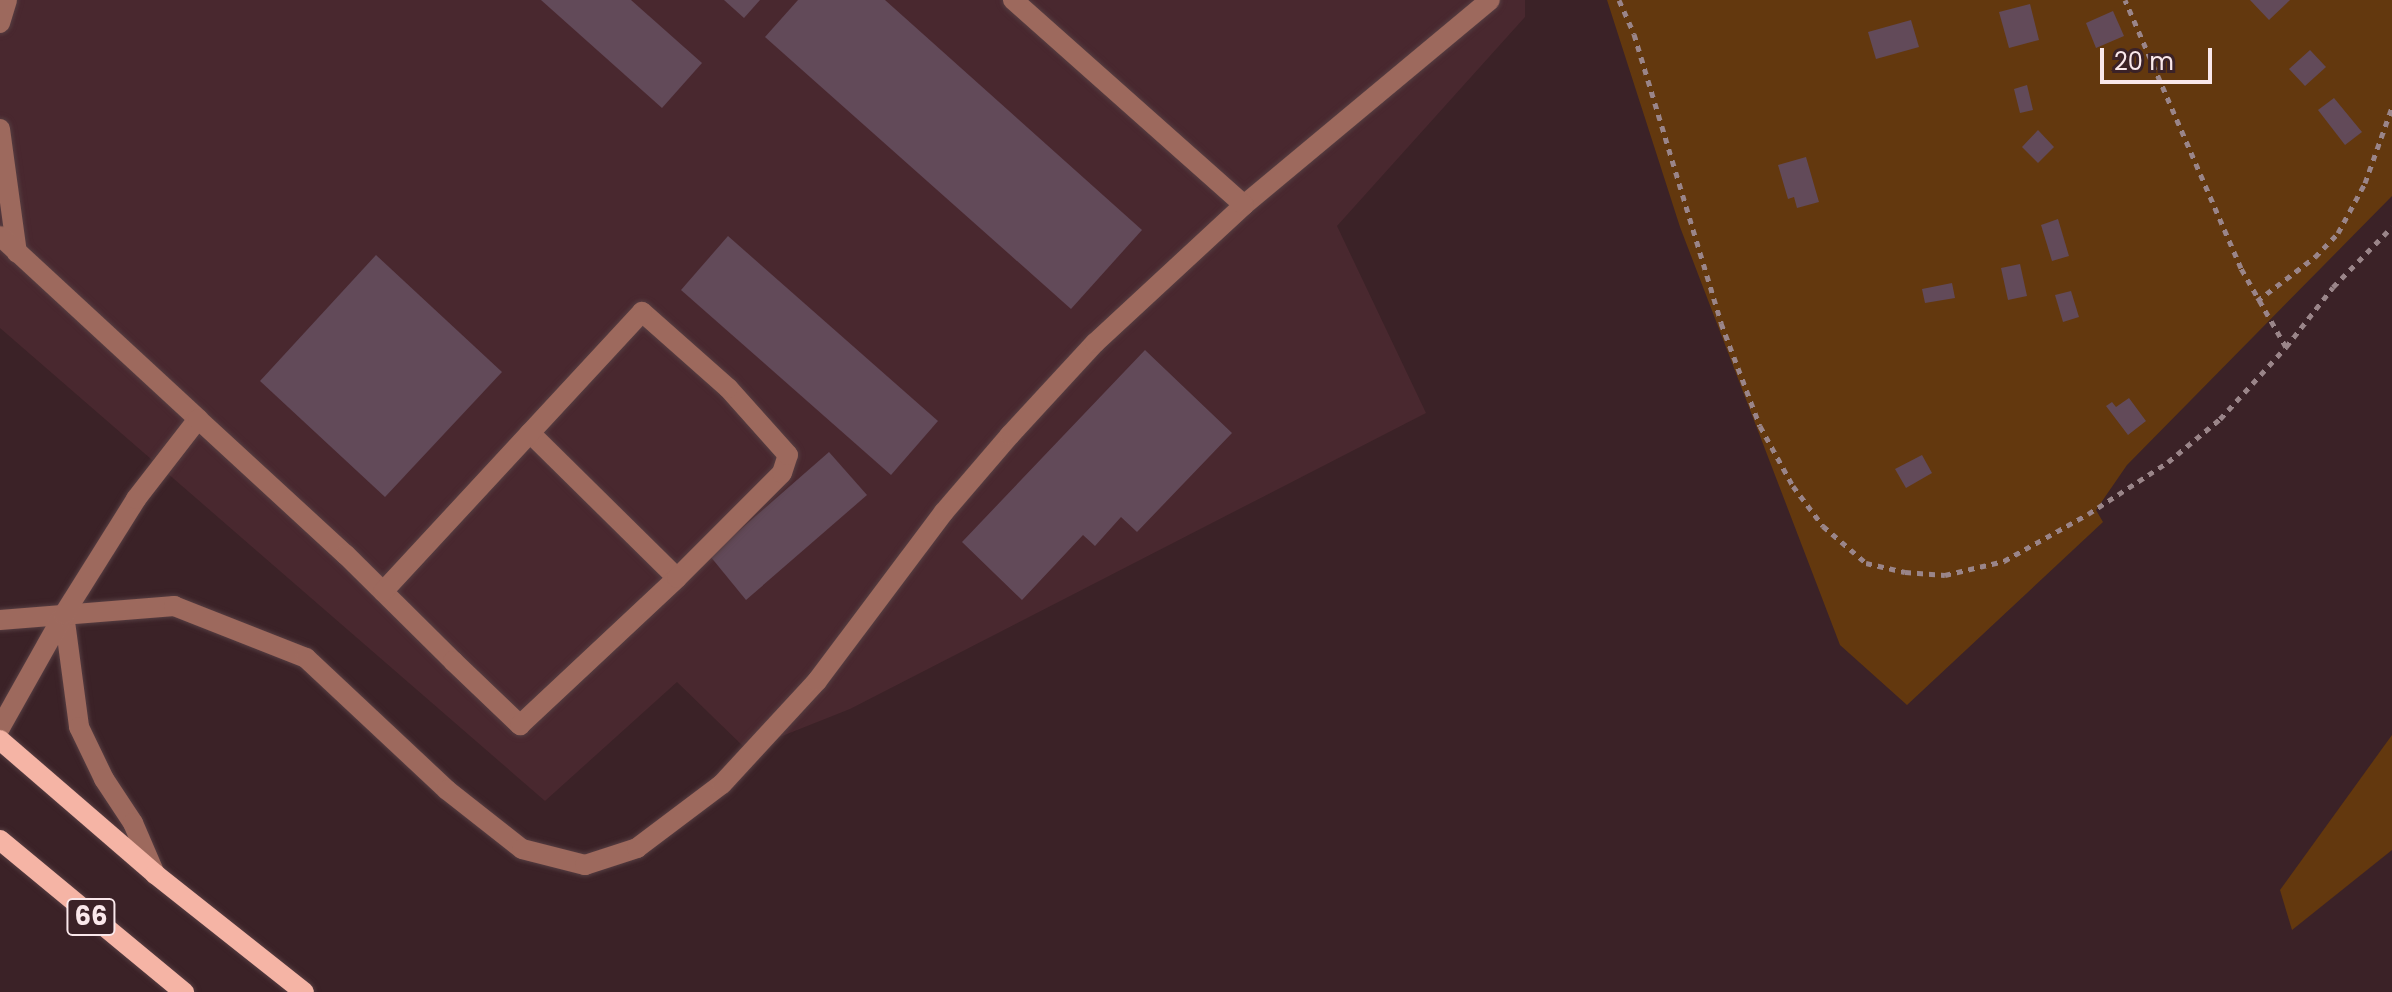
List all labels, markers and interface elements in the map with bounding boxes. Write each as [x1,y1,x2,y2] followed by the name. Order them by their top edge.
[2104,32,2216,82] scale bar
[2114,45,2174,78] text: 20 m
[65,895,117,939] road number: 66

